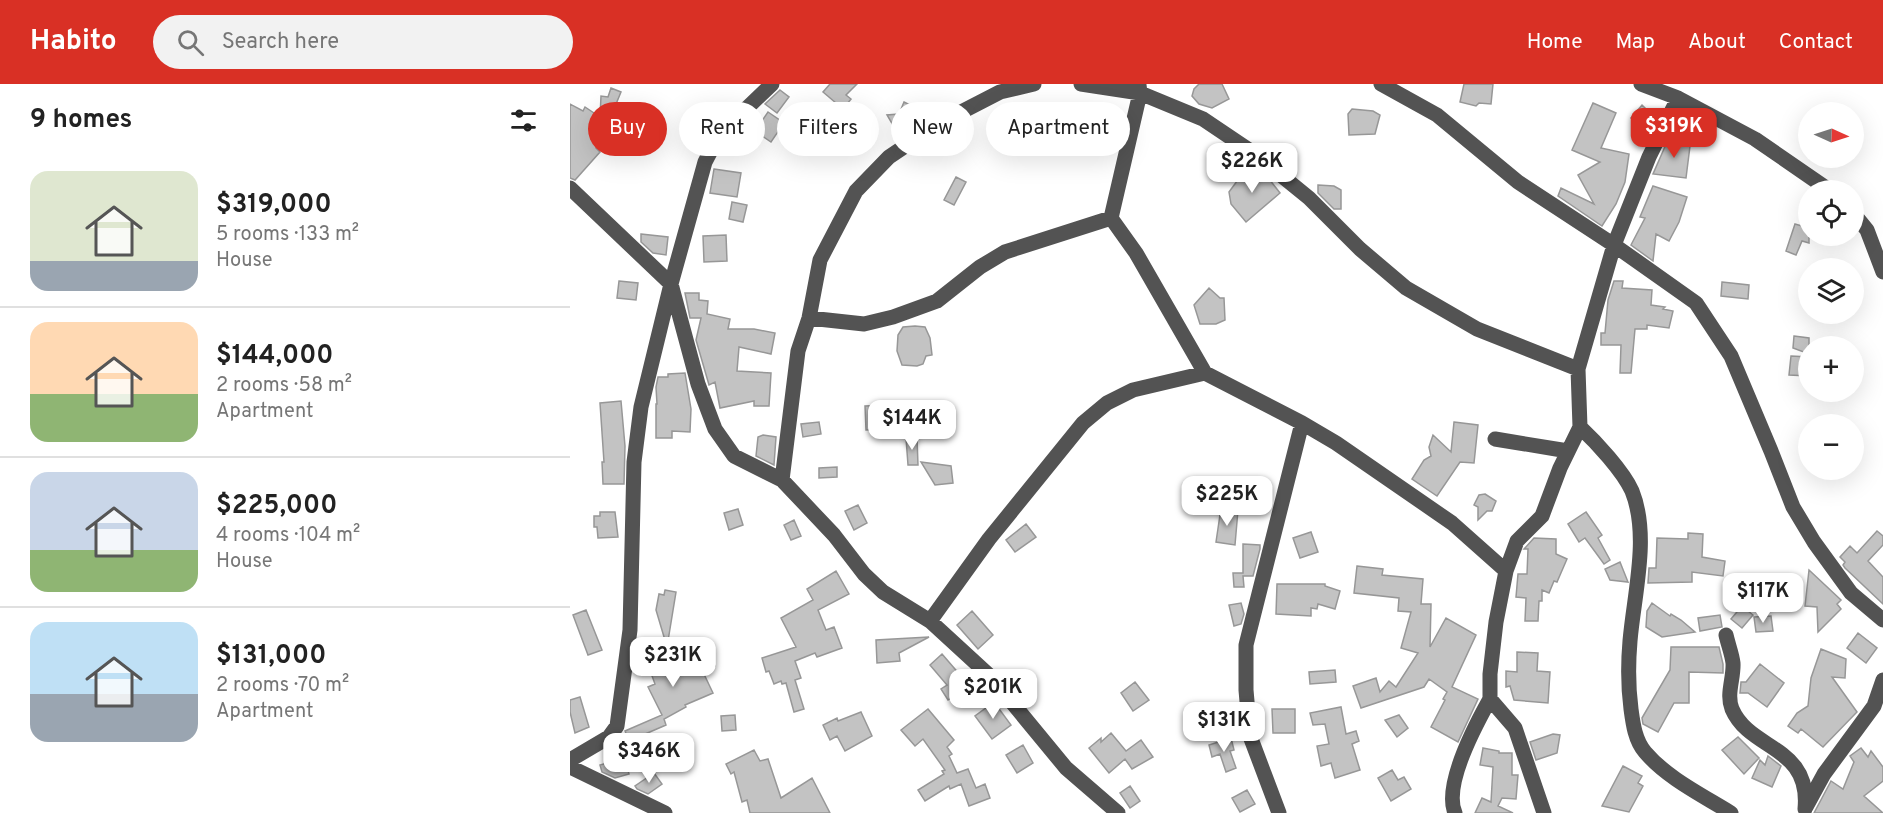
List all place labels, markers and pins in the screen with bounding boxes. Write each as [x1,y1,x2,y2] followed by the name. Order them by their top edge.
[1632,108,1716,159] pin: $319K
[1210,143,1294,194] pin: $226K
[870,400,954,451] pin: $144K
[1185,476,1269,527] pin: $225K
[1721,573,1805,624] pin: $117K
[631,637,715,688] pin: $231K
[951,669,1035,720] pin: $201K
[1182,702,1266,753] pin: $131K
[607,733,691,784] pin: $346K

